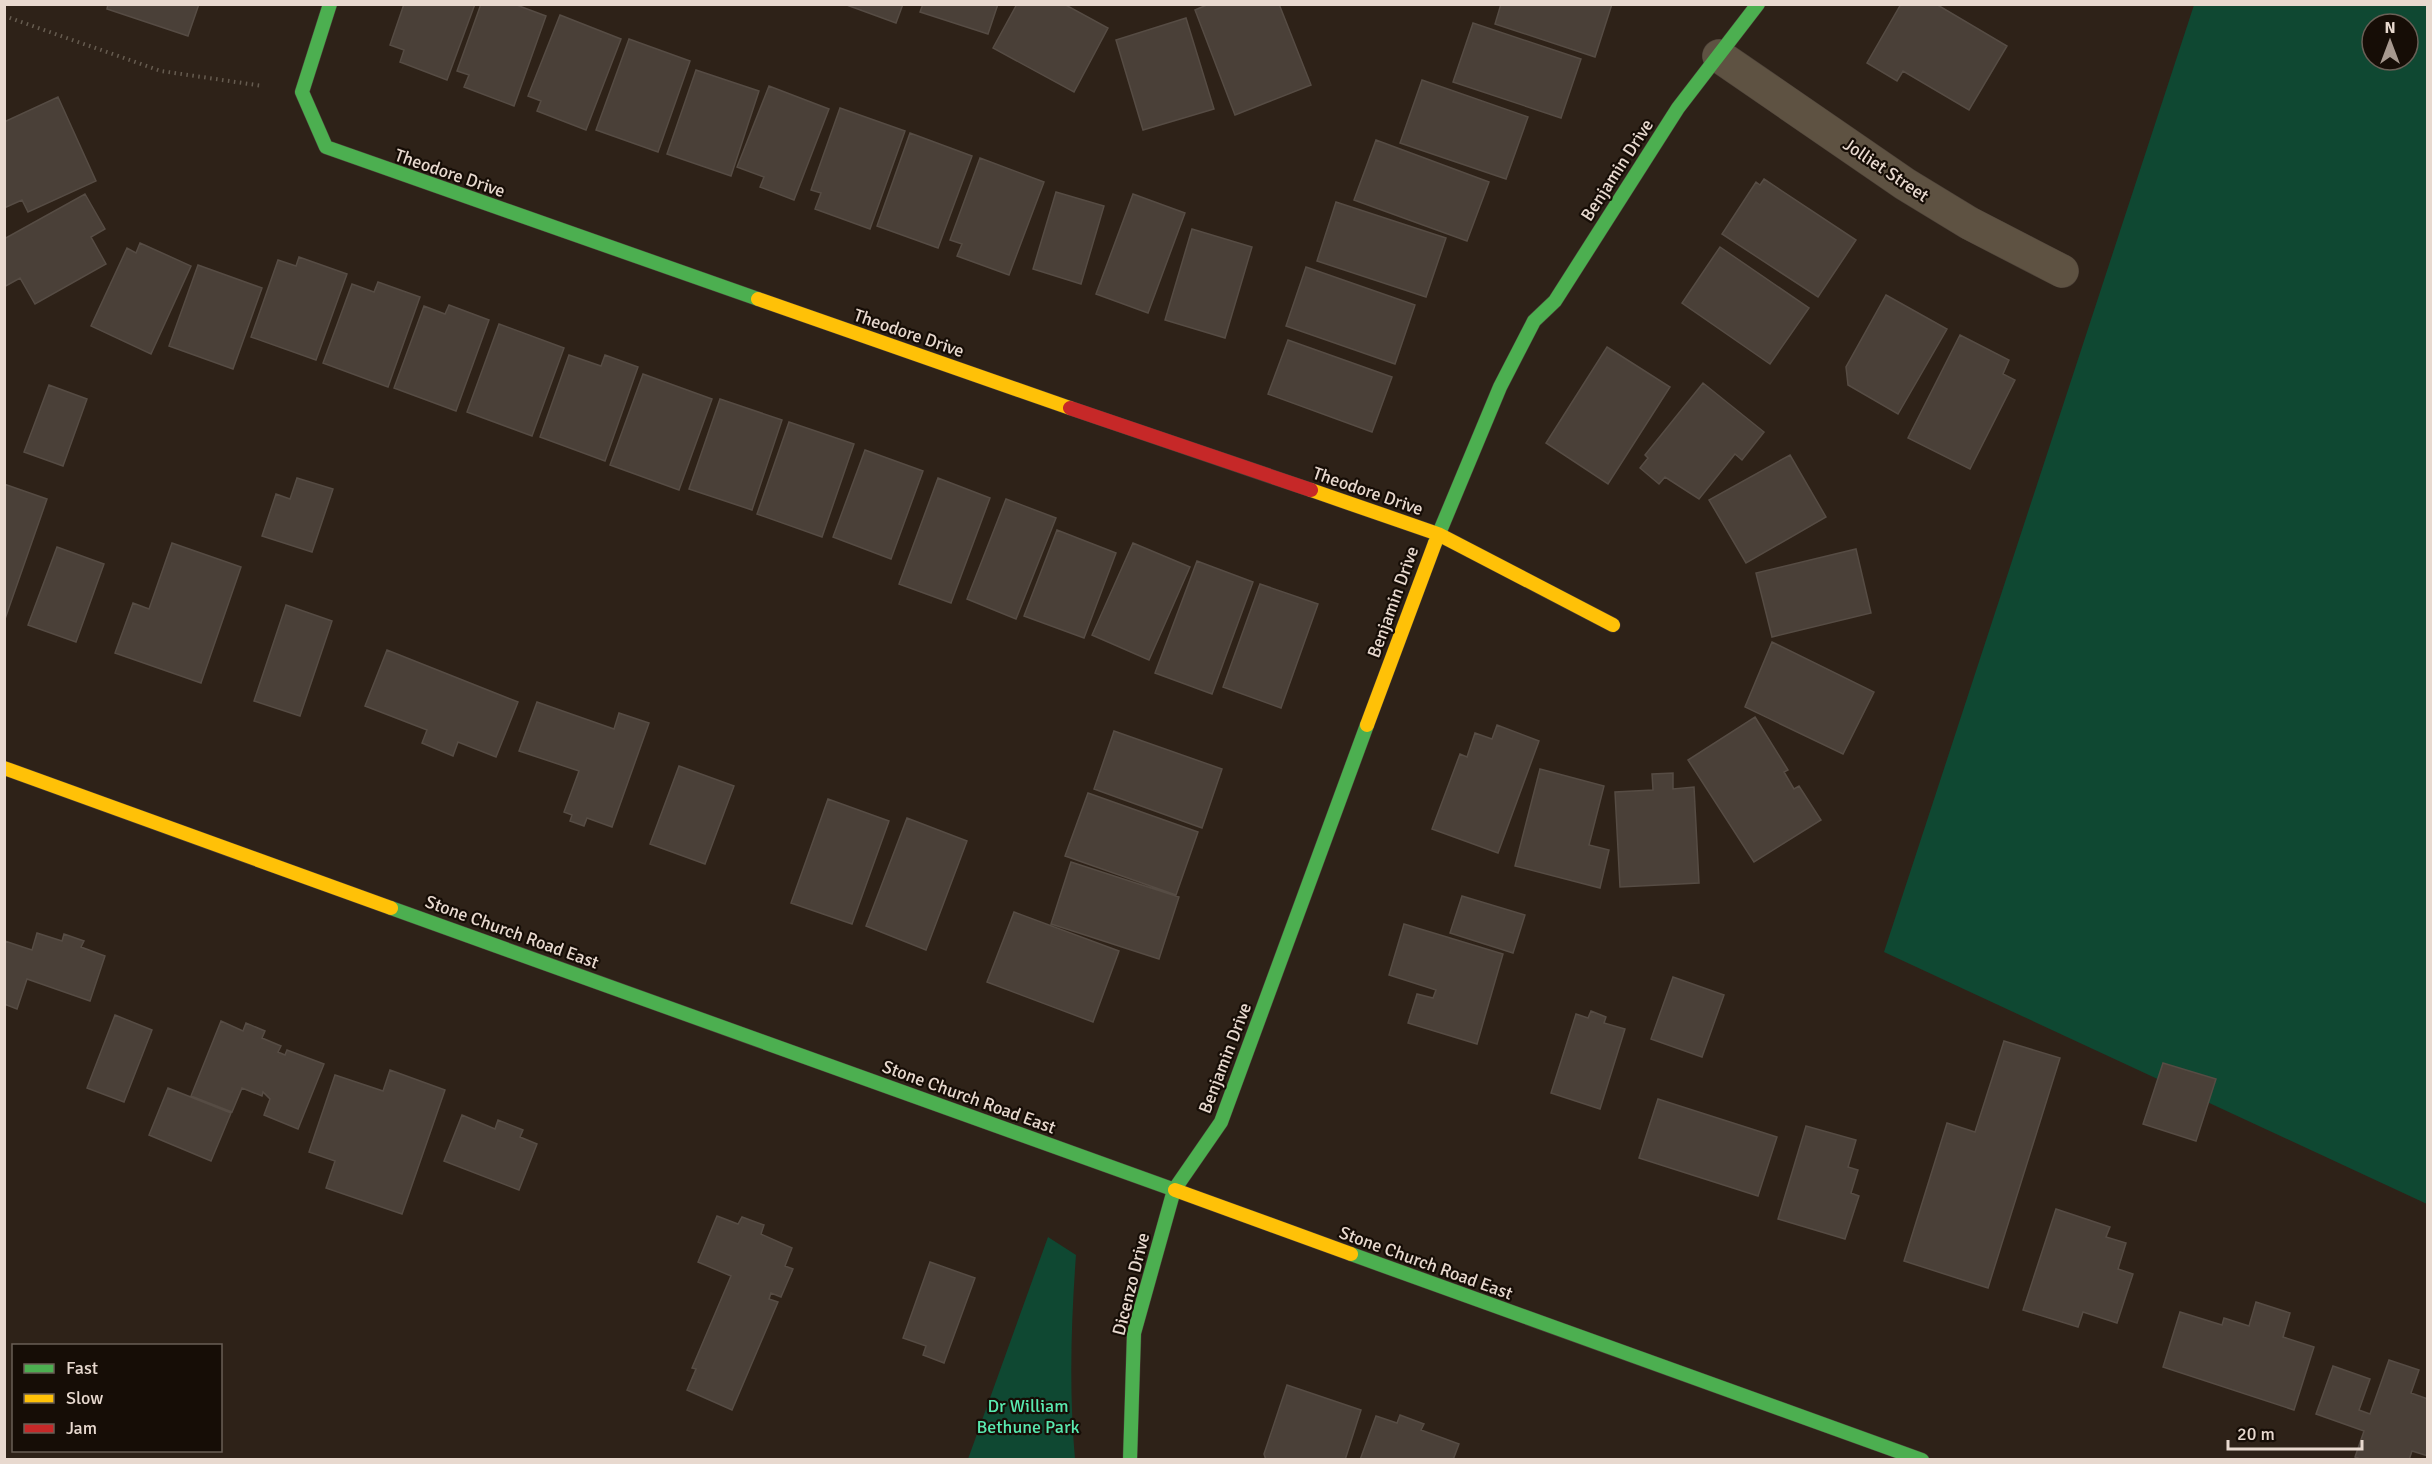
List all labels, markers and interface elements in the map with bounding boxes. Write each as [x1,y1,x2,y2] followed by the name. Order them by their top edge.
[2360,12,2420,72] north arrow
[2384,18,2396,38] text: N
[1576,115,1658,225] street label: Benjamin Drive
[1839,133,1933,207] street label: Jolliet Street
[392,144,508,202] street label: Theodore Drive
[851,304,967,362] street label: Theodore Drive
[1310,462,1426,520] street label: Theodore Drive
[1363,543,1423,661] street label: Benjamin Drive
[422,890,602,974] street label: Stone Church Road East
[1194,999,1256,1117] street label: Benjamin Drive
[879,1055,1059,1139] street label: Stone Church Road East
[1336,1221,1516,1305] street label: Stone Church Road East
[1108,1230,1154,1338] street label: Dicenzo Drive
[12,1344,222,1452] legend
[66,1357,98,1379] text: Fast
[66,1387,103,1409] text: Slow
[976,1395,1080,1438] park label: Dr William Bethune Park
[2228,1413,2362,1451] scale bar
[66,1417,97,1439] text: Jam
[2237,1423,2275,1445] text: 20 m

